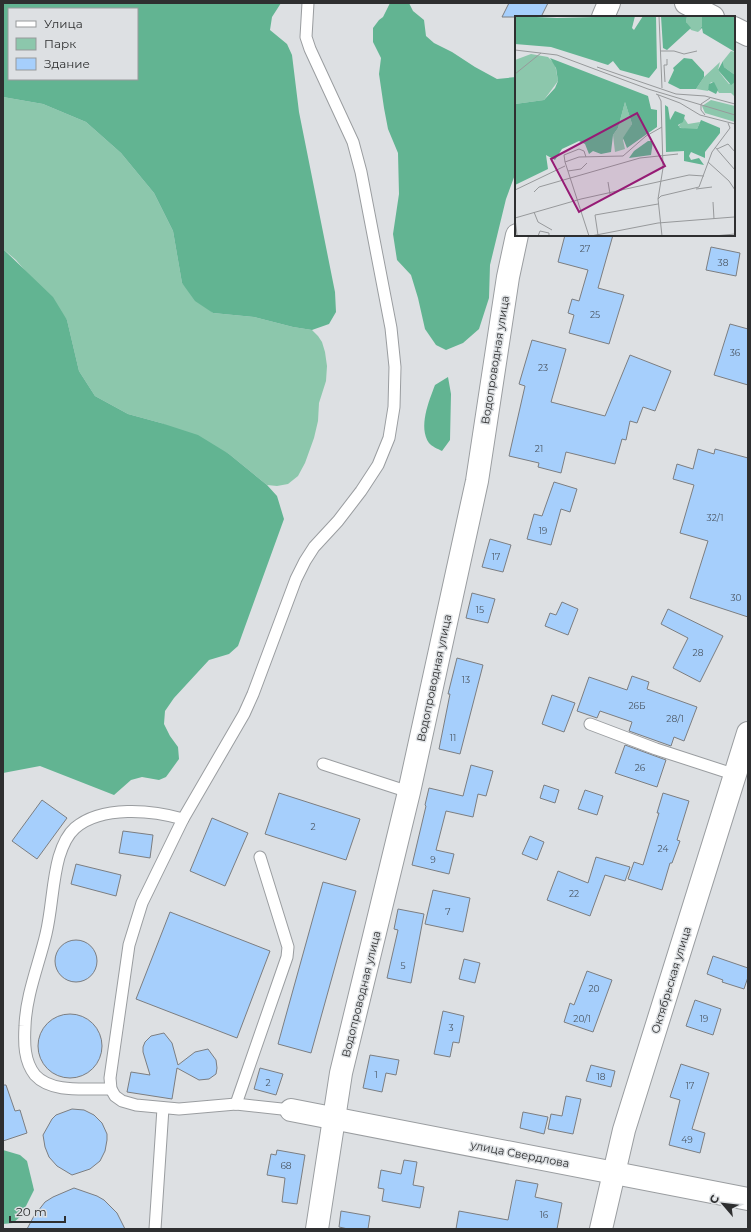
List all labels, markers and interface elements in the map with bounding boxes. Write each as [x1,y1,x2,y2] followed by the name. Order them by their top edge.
[8,8,138,80] legend
[44,16,83,31] text: Улица
[515,16,735,236] inset map
[44,36,76,51] text: Парк
[44,56,90,71] text: Здание
[580,243,590,254] house number: 27
[718,257,729,268] house number: 38
[478,295,512,425] street label: Водопроводная улица
[590,309,600,320] house number: 25
[730,347,741,358] house number: 36
[538,362,548,373] house number: 23
[535,443,543,454] house number: 21
[707,512,723,523] house number: 32/1
[539,525,548,536] house number: 19
[492,551,500,562] house number: 17
[730,592,742,603] house number: 30
[476,604,484,615] house number: 15
[414,613,454,743] street label: Водопроводная улица
[693,647,704,658] house number: 28
[462,674,470,685] house number: 13
[628,700,646,711] house number: 26Б
[666,713,684,724] house number: 28/1
[450,732,456,743] house number: 11
[635,762,646,773] house number: 26
[310,821,316,832] house number: 2
[658,843,668,854] house number: 24
[430,854,436,865] house number: 9
[569,888,579,899] house number: 22
[445,906,451,917] house number: 7
[648,925,694,1035] street label: Октябрьская улица
[339,929,383,1059] street label: Водопроводная улица
[400,960,406,971] house number: 5
[588,983,600,994] house number: 20
[573,1013,591,1024] house number: 20/1
[700,1013,709,1024] house number: 19
[448,1022,454,1033] house number: 3
[374,1069,378,1080] house number: 1
[597,1071,606,1082] house number: 18
[265,1077,271,1088] house number: 2
[686,1080,694,1091] house number: 17
[681,1134,693,1145] house number: 49
[468,1137,571,1170] street label: улица Свердлова
[280,1160,292,1171] house number: 68
[703,1184,743,1224] north arrow
[706,1192,722,1206] text: С
[10,1198,65,1224] scale bar
[16,1204,47,1219] text: 20 m
[540,1209,549,1220] house number: 16

